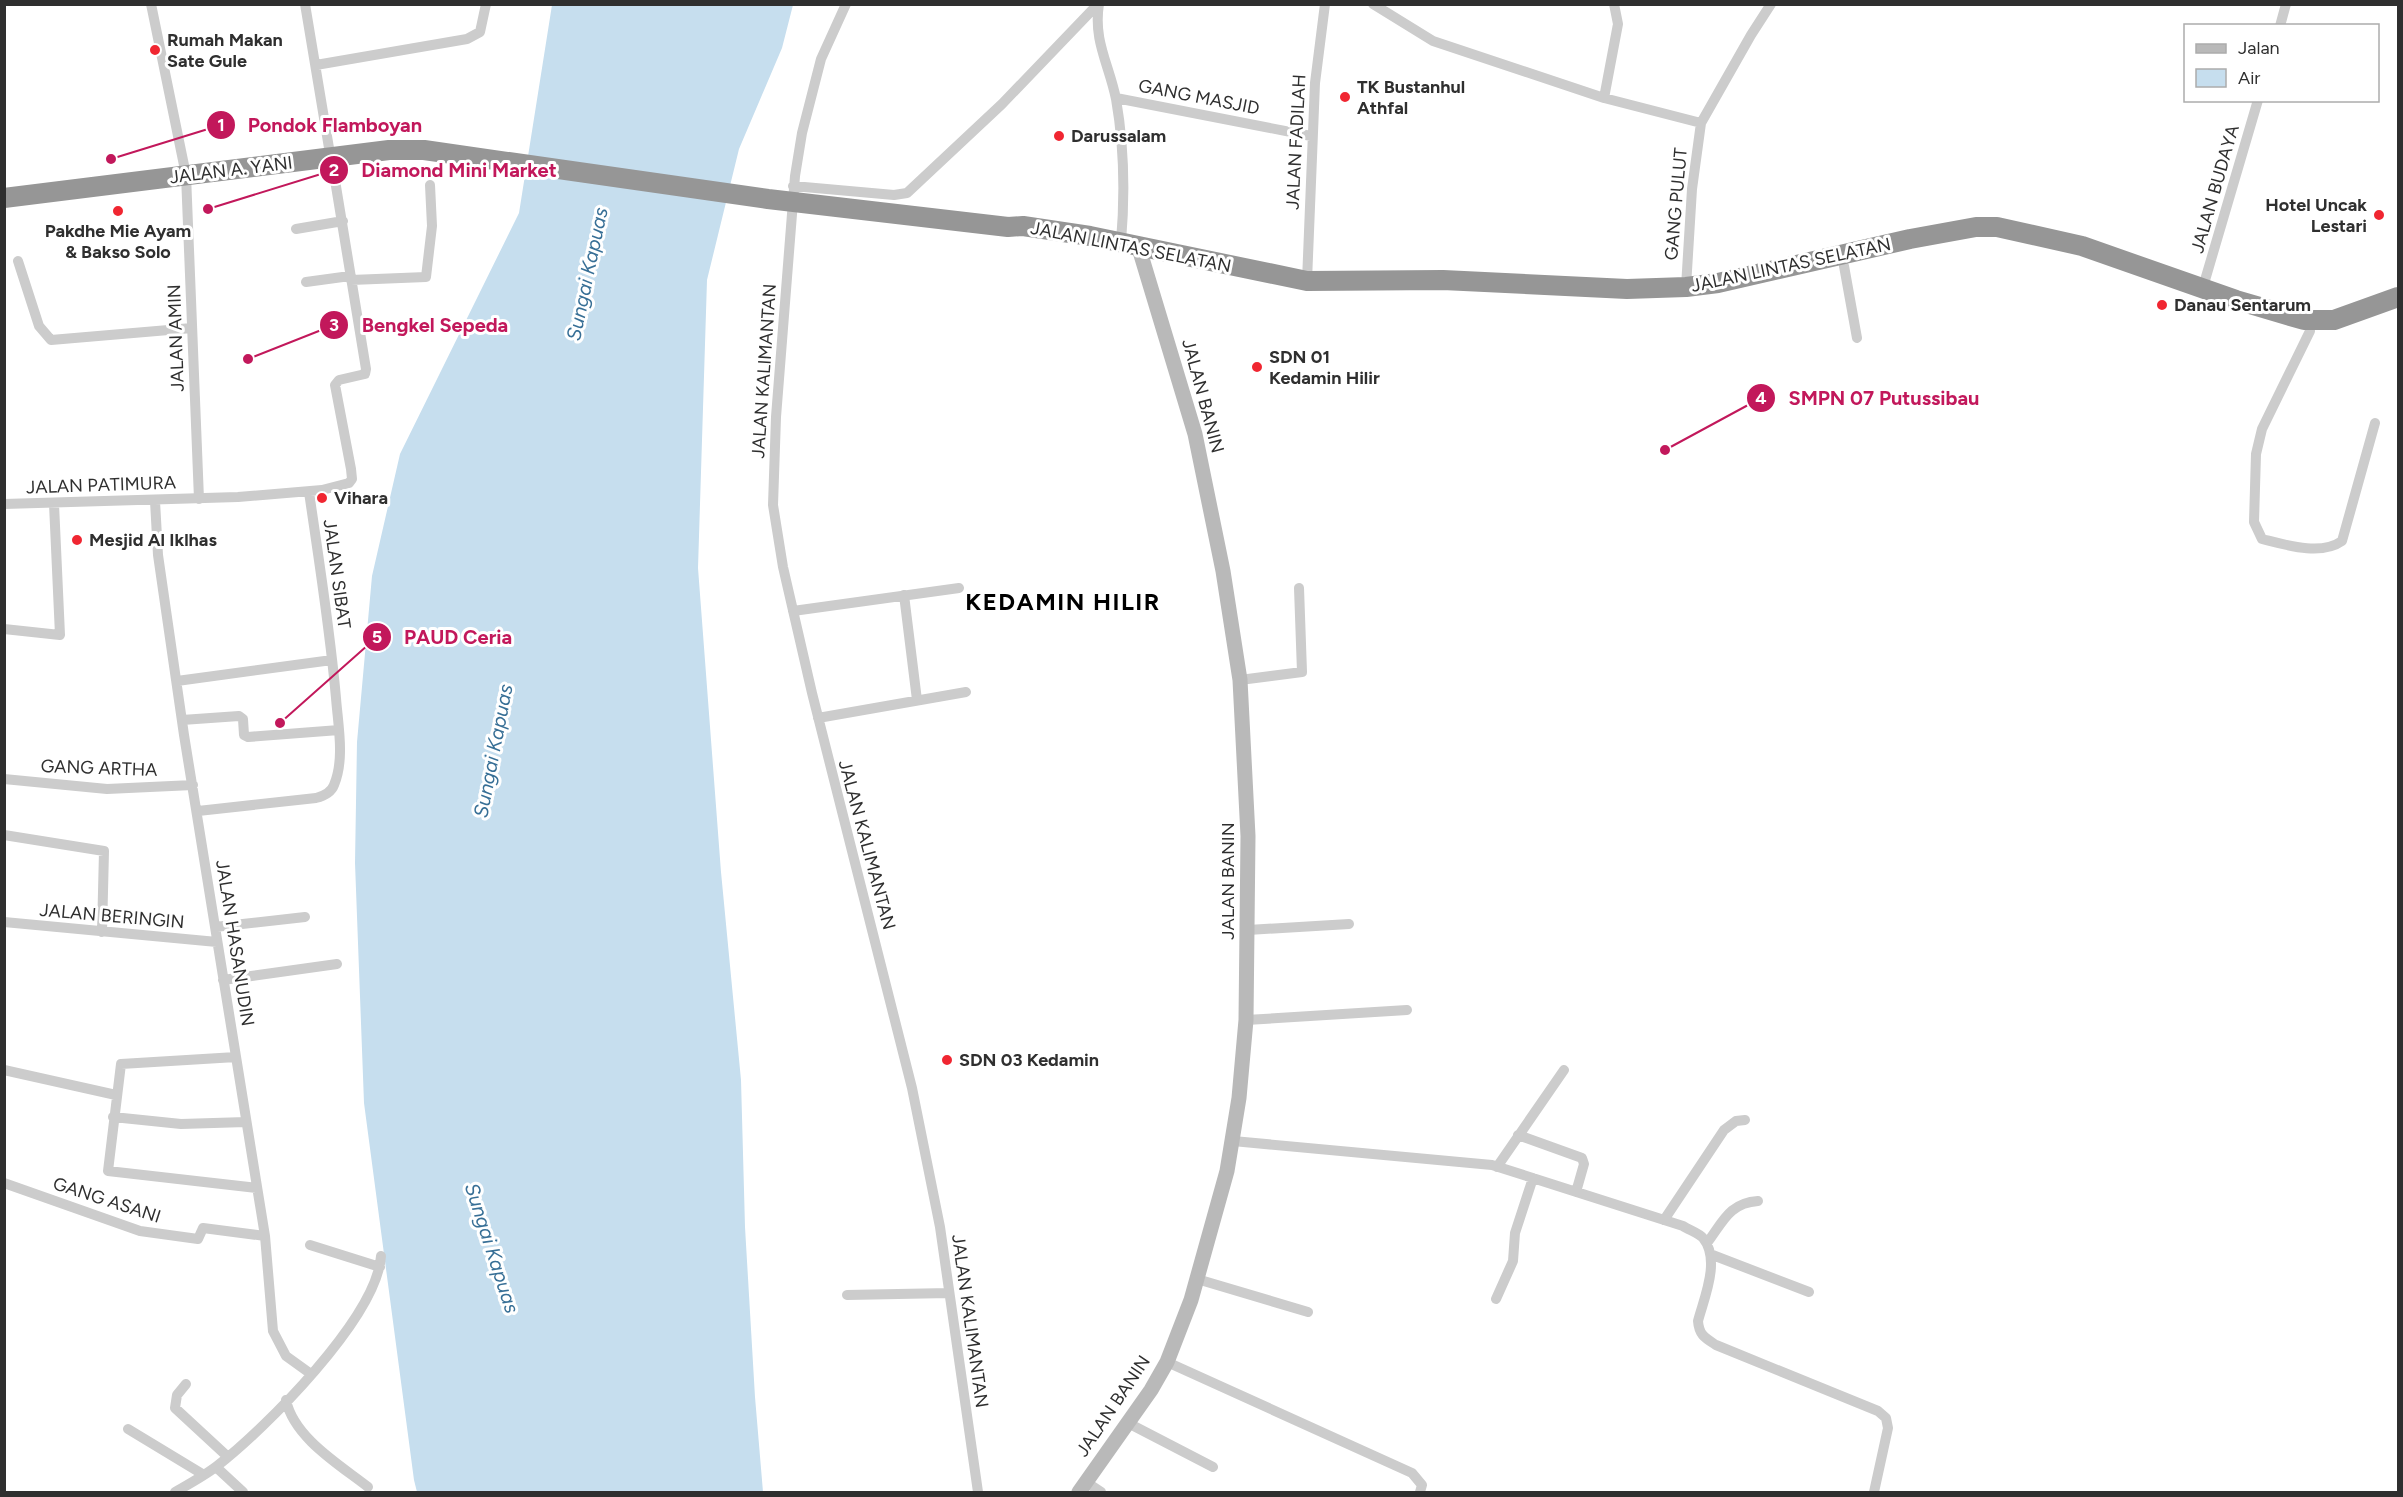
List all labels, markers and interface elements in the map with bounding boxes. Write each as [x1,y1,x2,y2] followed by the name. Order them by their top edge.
[2184,24,2379,102] legend
[167,29,283,72] place label: Rumah Makan Sate Gule
[2238,37,2280,59] text: Jalan
[148,43,162,57] marker: Rumah Makan Sate Gule
[2238,67,2260,89] text: Air
[1137,74,1261,120] street label: GANG MASJID
[1281,74,1311,210] street label: JALAN FADILAH
[1357,76,1465,119] place label: TK Bustanhul Athfal
[1338,90,1352,104] marker: TK Bustanhul Athfal
[206,106,434,144] callout: Pondok Flamboyan
[248,113,422,137] text: Pondok Flamboyan
[217,114,225,136] text: 1
[2186,122,2244,256] street label: JALAN BUDAYA
[1071,125,1166,147] place label: Darussalam
[1052,129,1066,143] marker: Darussalam
[1660,147,1692,261] street label: GANG PULUT
[319,151,568,189] callout: Diamond Mini Market
[168,152,294,188] street label: JALAN A. YANI
[361,158,557,182] text: Diamond Mini Market
[329,159,339,181] text: 2
[2265,194,2367,237] place label: Hotel Uncak Lestari
[111,204,125,218] marker: Pakdhe Mie Ayam & Bakso Solo
[561,205,613,343] water label: Sungai Kapuas
[2372,208,2386,222] marker: Hotel Uncak Lestari
[1029,217,1233,277] street label: JALAN LINTAS SELATAN
[45,220,191,263] place label: Pakdhe Mie Ayam & Bakso Solo
[1689,233,1893,297] street label: JALAN LINTAS SELATAN
[747,283,781,459] street label: JALAN KALIMANTAN
[163,284,189,392] street label: JALAN AMIN
[2174,294,2311,316] place label: Danau Sentarum
[2155,298,2169,312] marker: Danau Sentarum
[319,306,520,344] callout: Bengkel Sepeda
[362,313,508,337] text: Bengkel Sepeda
[329,314,339,336] text: 3
[1177,336,1229,456] street label: JALAN BANIN
[1269,346,1380,389] place label: SDN 01 Kedamin Hilir
[1250,360,1264,374] marker: SDN 01 Kedamin Hilir
[1746,379,1991,417] callout: SMPN 07 Putussibau
[1789,386,1979,410] text: SMPN 07 Putussibau
[1755,387,1767,409] text: 4
[26,471,176,499] street label: JALAN PATIMURA
[334,487,388,509] place label: Vihara
[315,491,329,505] marker: Vihara
[318,518,356,630] street label: JALAN SIBAT
[89,529,217,551] place label: Mesjid Al Iklhas
[70,533,84,547] marker: Mesjid Al Iklhas
[965,587,1161,616] district label: KEDAMIN HILIR
[362,618,524,656] callout: PAUD Ceria
[404,625,512,649] text: PAUD Ceria
[372,626,382,648] text: 5
[468,682,518,820] water label: Sungai Kapuas
[40,755,158,781] street label: GANG ARTHA
[834,758,900,932] street label: JALAN KALIMANTAN
[1217,822,1239,940] street label: JALAN BANIN
[211,858,259,1028] street label: JALAN HASANUDIN
[39,899,185,933] street label: JALAN BERINGIN
[959,1049,1099,1071] place label: SDN 03 Kedamin
[940,1053,954,1067] marker: SDN 03 Kedamin
[50,1172,164,1228] street label: GANG ASANI
[460,1180,525,1317] water label: Sungai Kapuas
[947,1233,993,1409] street label: JALAN KALIMANTAN
[1071,1351,1155,1461] street label: JALAN BANIN

